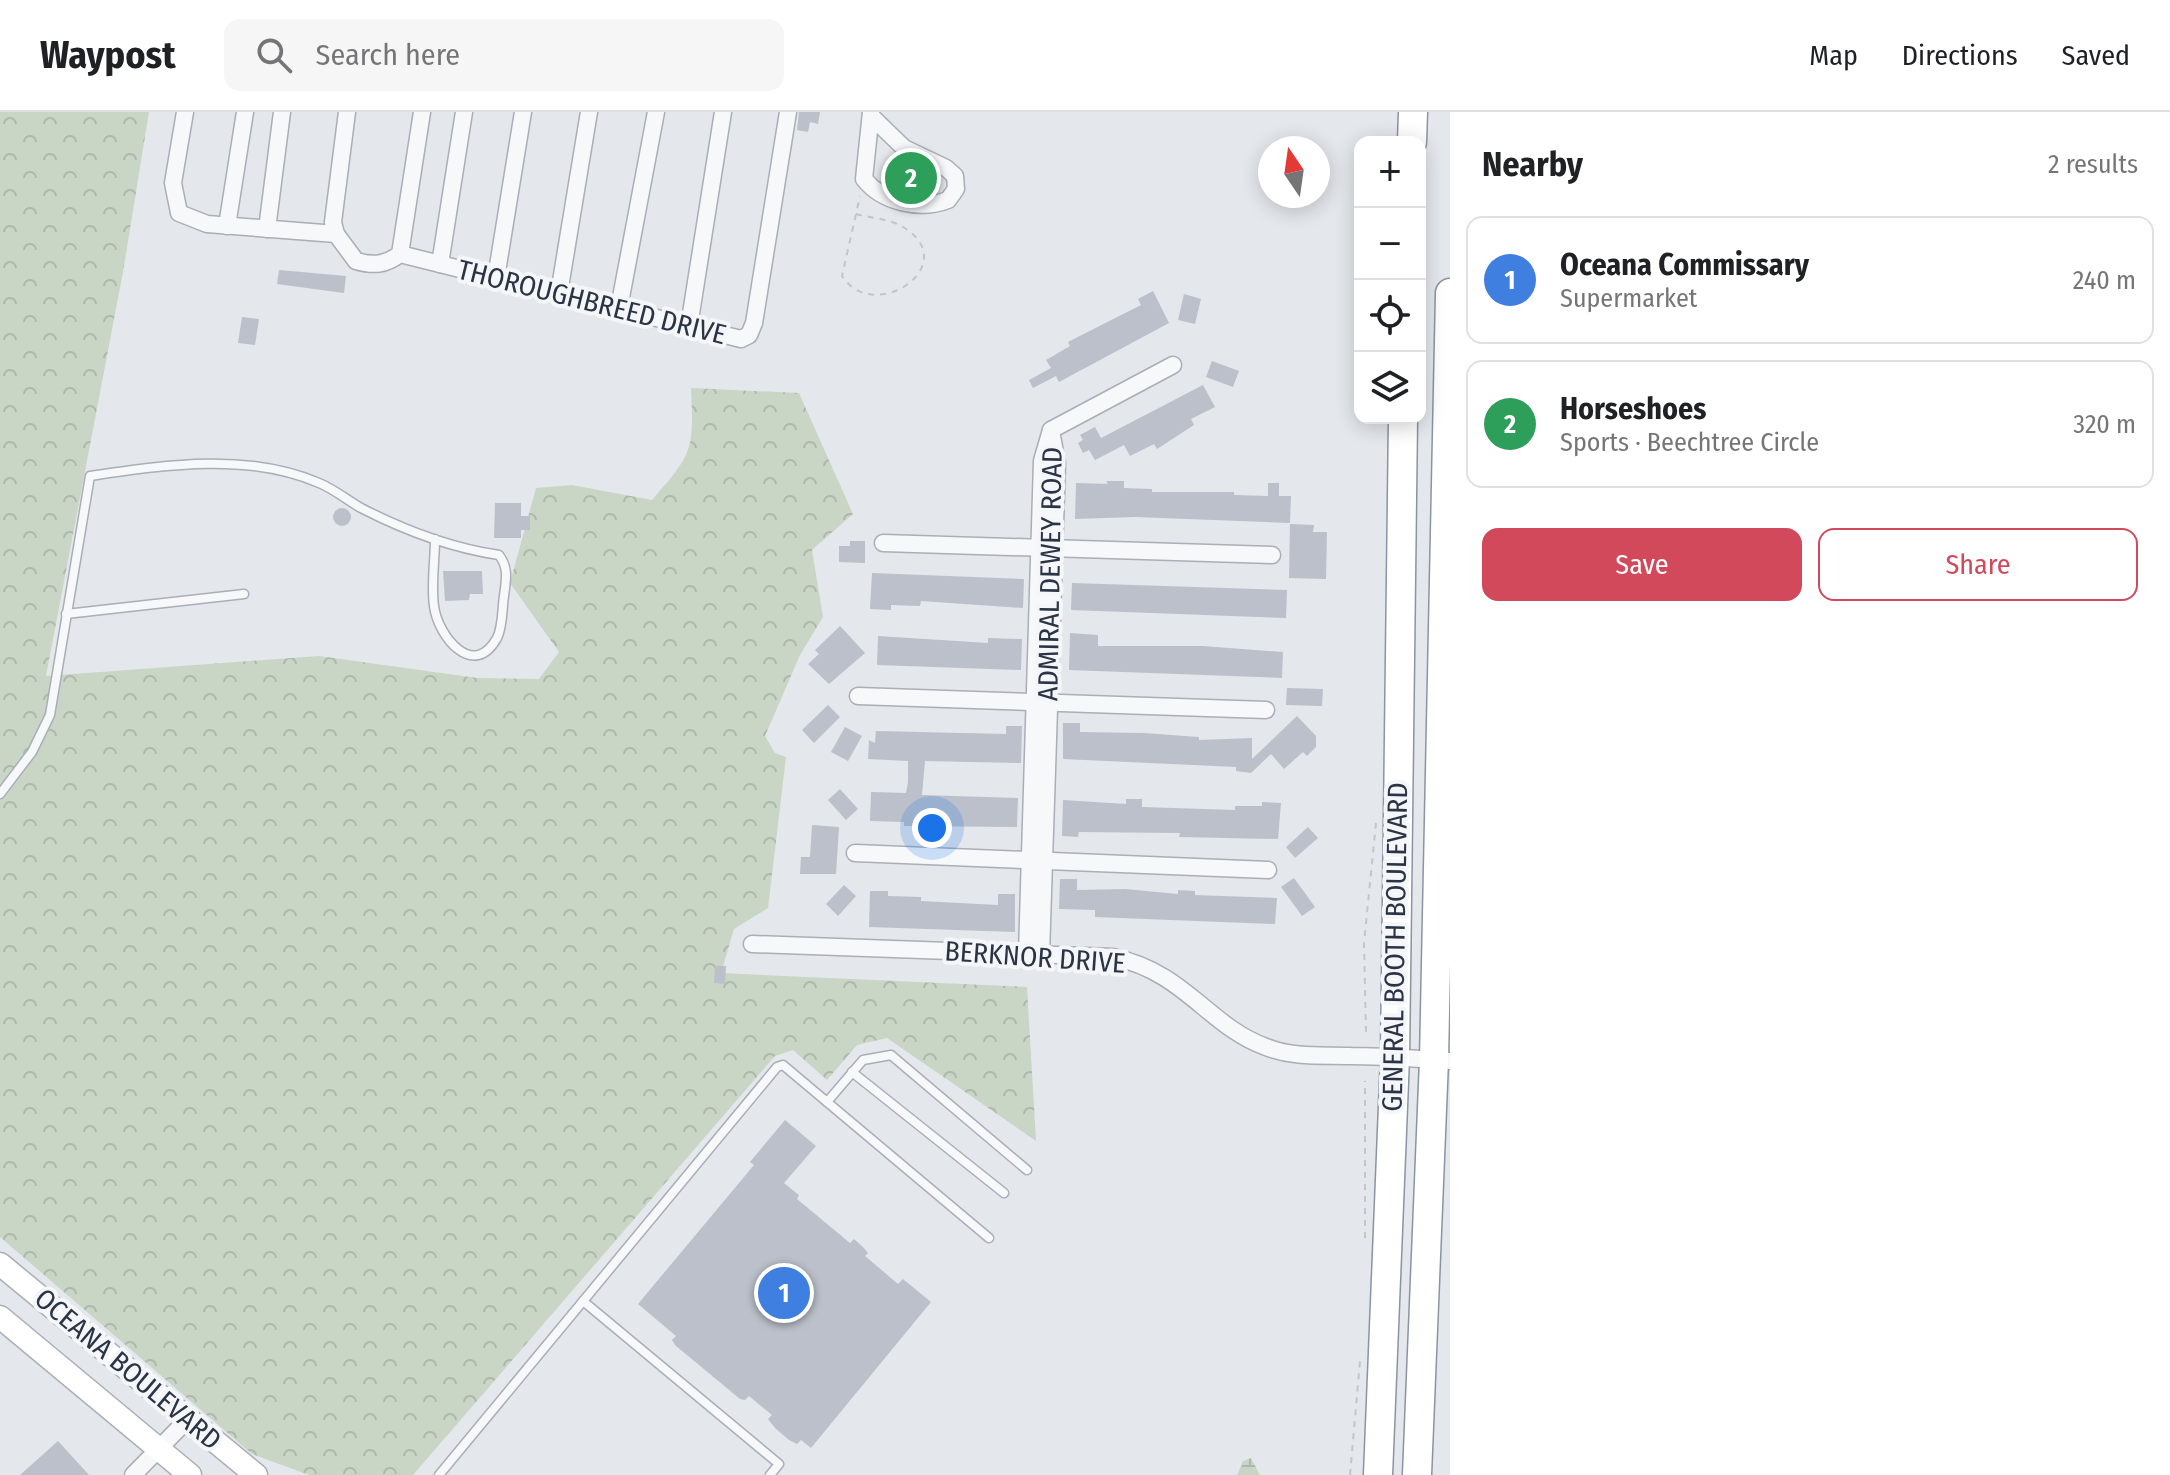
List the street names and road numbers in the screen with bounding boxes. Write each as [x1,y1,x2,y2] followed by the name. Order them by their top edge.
[454,253,730,351] street label: THOROUGHBREED DRIVE
[1031,447,1069,701] street label: ADMIRAL DEWEY ROAD
[1376,782,1414,1112] street label: GENERAL BOOTH BOULEVARD
[943,934,1127,980] street label: BERKNOR DRIVE
[28,1281,228,1457] street label: OCEANA BOULEVARD

